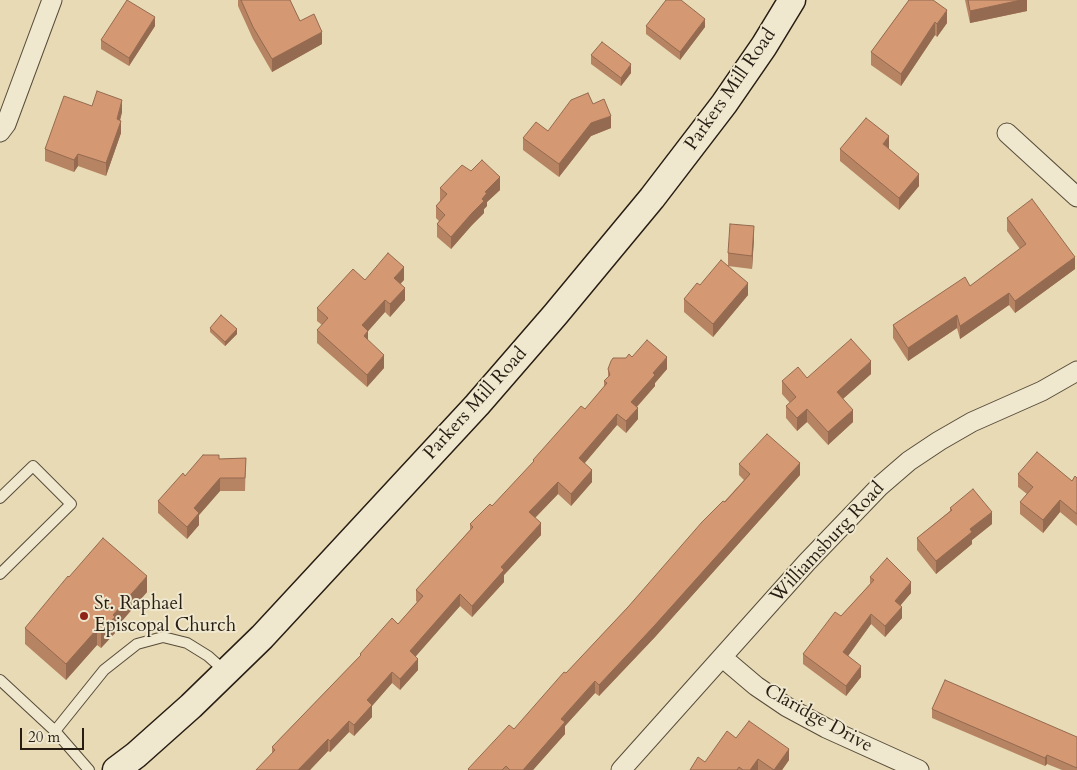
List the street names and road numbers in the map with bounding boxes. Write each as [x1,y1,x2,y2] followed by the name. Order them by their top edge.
[681,25,781,155] street label: Parkers Mill Road
[420,343,532,465] street label: Parkers Mill Road
[766,478,890,608] street label: Williamsburg Road
[760,680,876,758] street label: Claridge Drive

